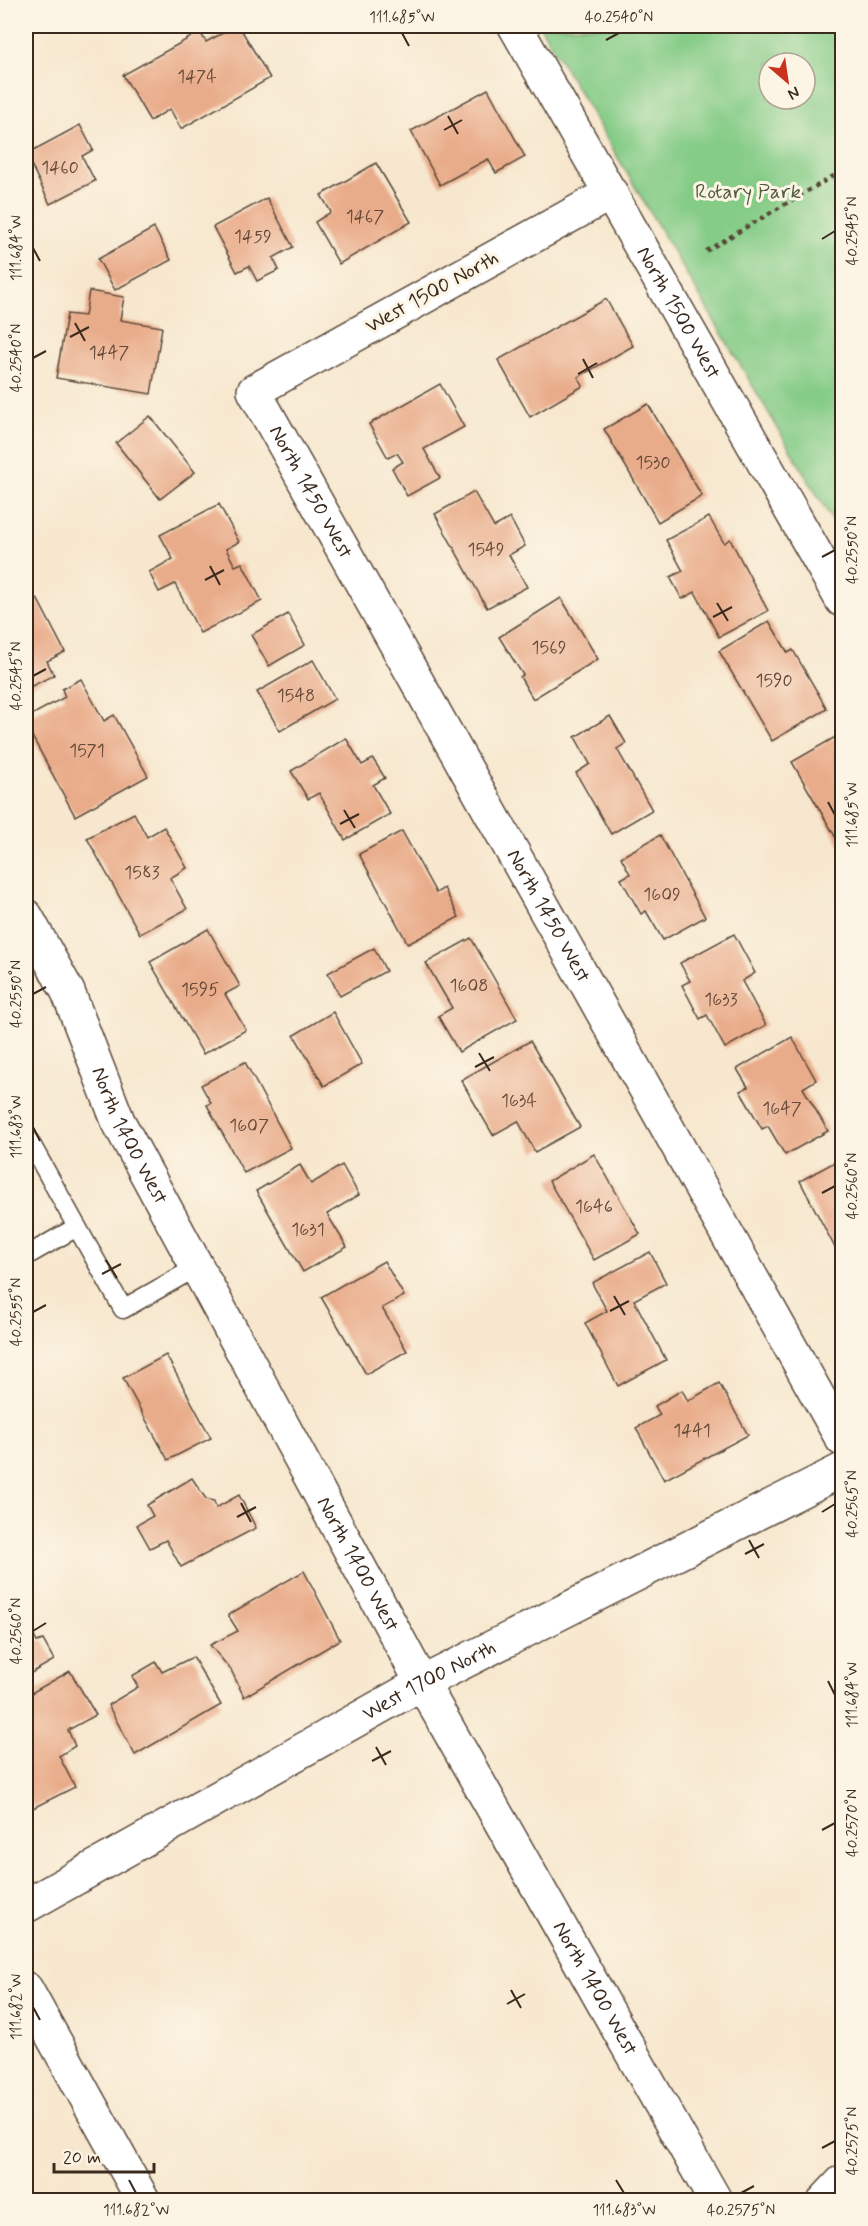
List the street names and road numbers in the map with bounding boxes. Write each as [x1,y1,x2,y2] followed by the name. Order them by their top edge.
[630,241,727,384] street label: North 1500 West
[360,244,504,340] street label: West 1500 North
[262,420,359,564] street label: North 1450 West
[500,844,597,988] street label: North 1450 West
[84,1063,175,1210] street label: North 1400 West
[310,1492,406,1637] street label: North 1400 West
[357,1634,501,1728] street label: West 1700 North
[546,1916,644,2061] street label: North 1400 West

